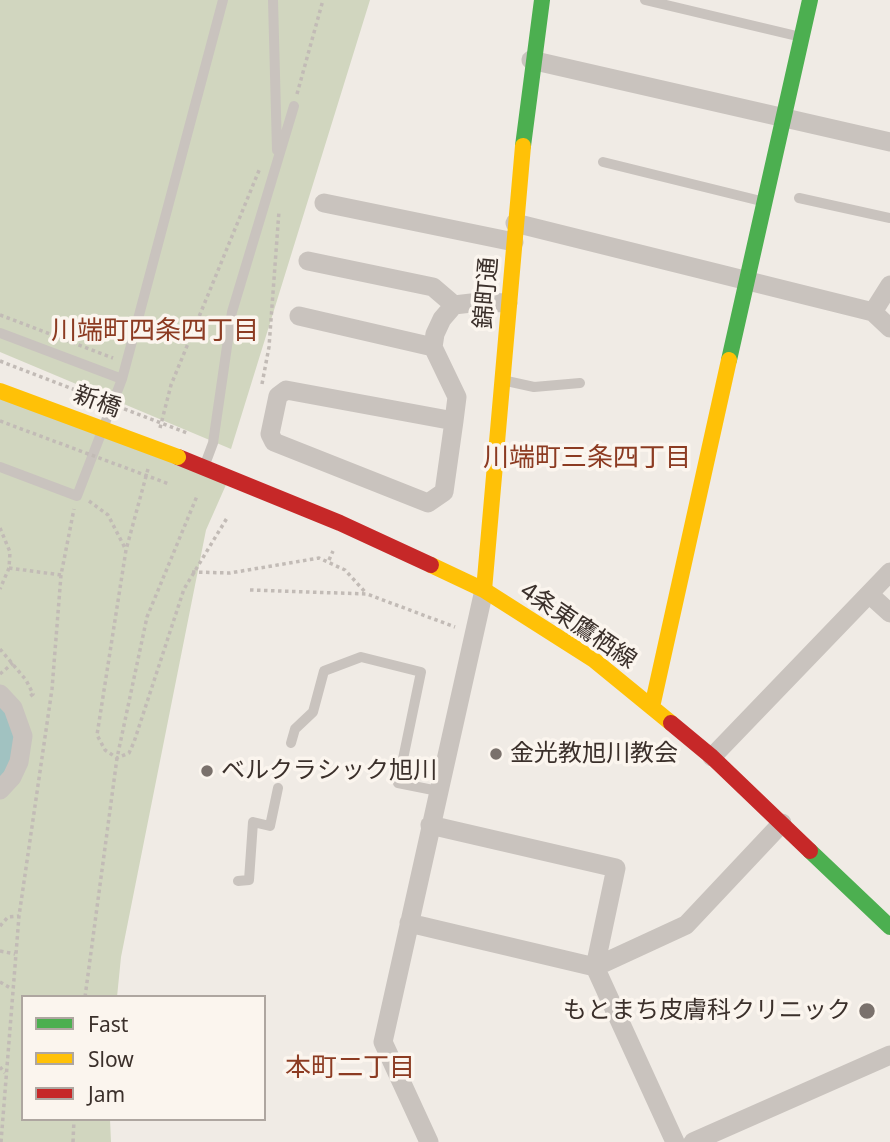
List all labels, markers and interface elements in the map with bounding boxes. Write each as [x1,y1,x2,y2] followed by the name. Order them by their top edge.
[470,256,504,330] street label: 錦町通
[51,316,259,348] district label: 川端町四条四丁目
[70,380,124,424] street label: 新橋
[483,443,691,475] district label: 川端町三条四丁目
[515,577,641,675] street label: 4条東鷹栖線
[510,740,678,768] place label: 金光教旭川教会
[488,746,504,762] marker: 金光教旭川教会
[221,757,437,785] place label: ベルクラシック旭川
[199,763,215,779] marker: ベルクラシック旭川
[21,995,266,1121] legend
[563,997,851,1025] place label: もとまち皮膚科クリニック
[857,1001,877,1021] marker: もとまち皮膚科クリニック
[88,1010,128,1038] text: Fast
[88,1045,134,1073] text: Slow
[285,1053,415,1085] district label: 本町二丁目
[88,1080,125,1108] text: Jam

